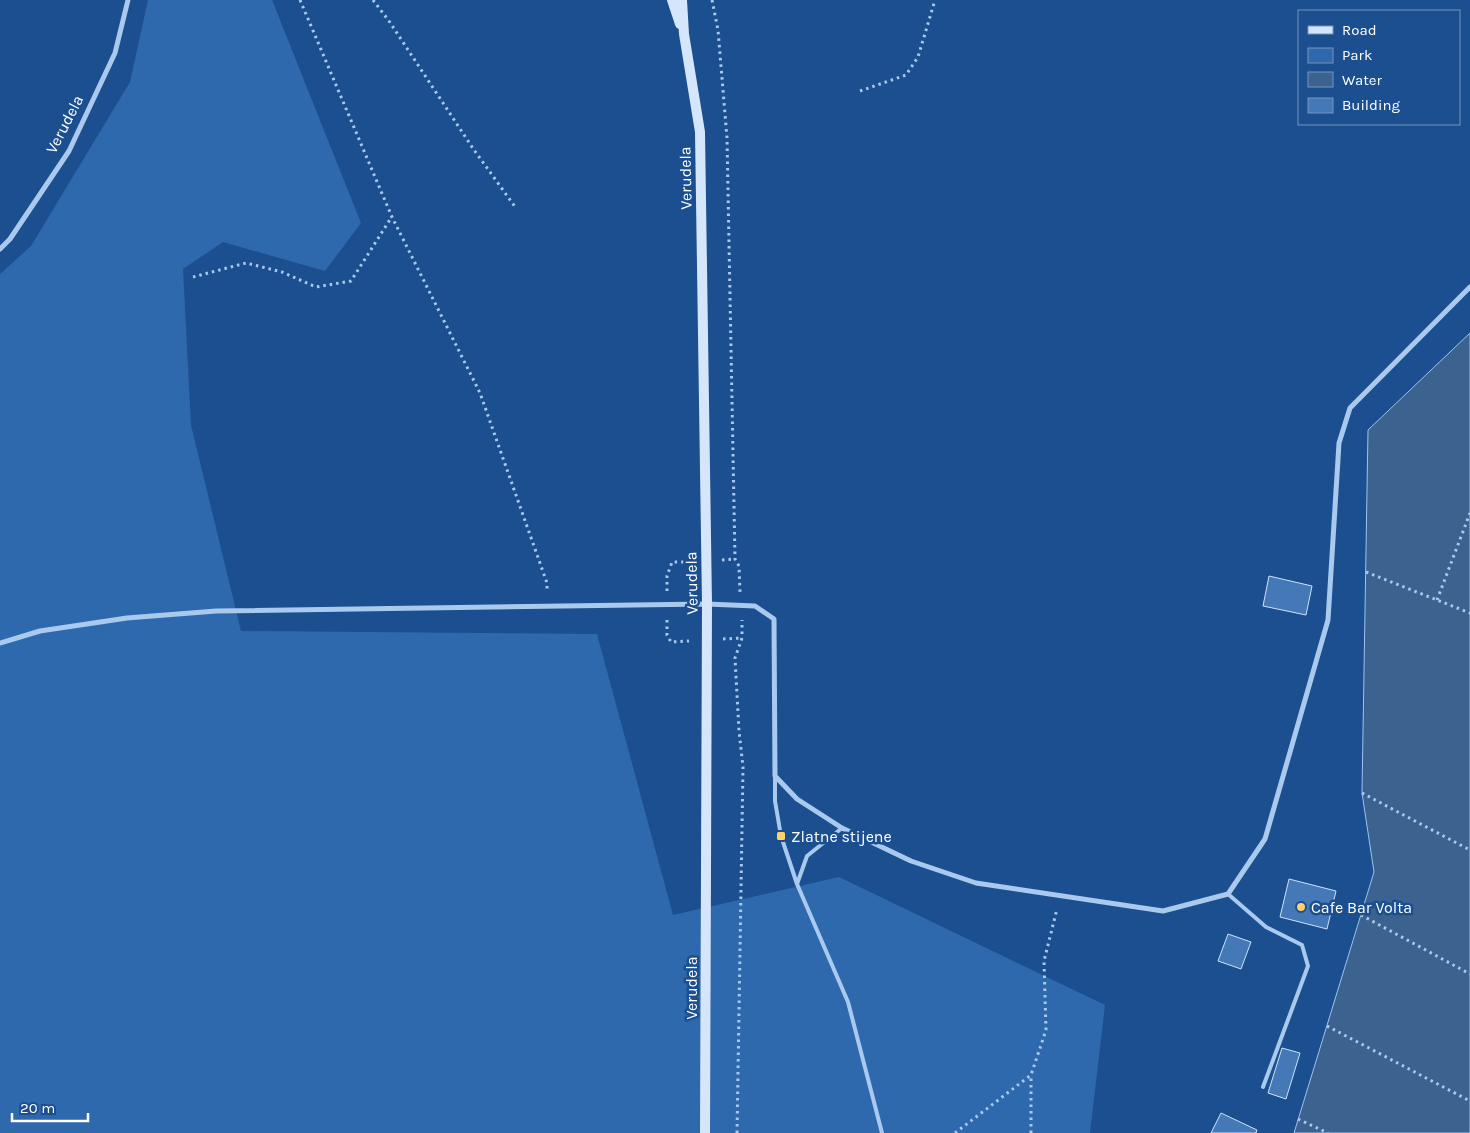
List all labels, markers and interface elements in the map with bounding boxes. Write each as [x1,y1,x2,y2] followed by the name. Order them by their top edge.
[1298,10,1460,125] legend
[1342,21,1377,39] text: Road
[1342,46,1372,64] text: Park
[1342,71,1383,89] text: Water
[42,92,87,157] street label: Verudela
[1342,96,1400,114] text: Building
[675,146,696,210] street label: Verudela
[681,551,702,615] street label: Verudela
[791,827,892,846] place label: Zlatne stijene
[775,830,787,842] marker: Zlatne stijene
[1311,898,1412,917] place label: Cafe Bar Volta
[1295,901,1307,913] marker: Cafe Bar Volta
[682,956,701,1020] street label: Verudela
[12,1090,89,1122] scale bar
[20,1099,55,1117] text: 20 m

